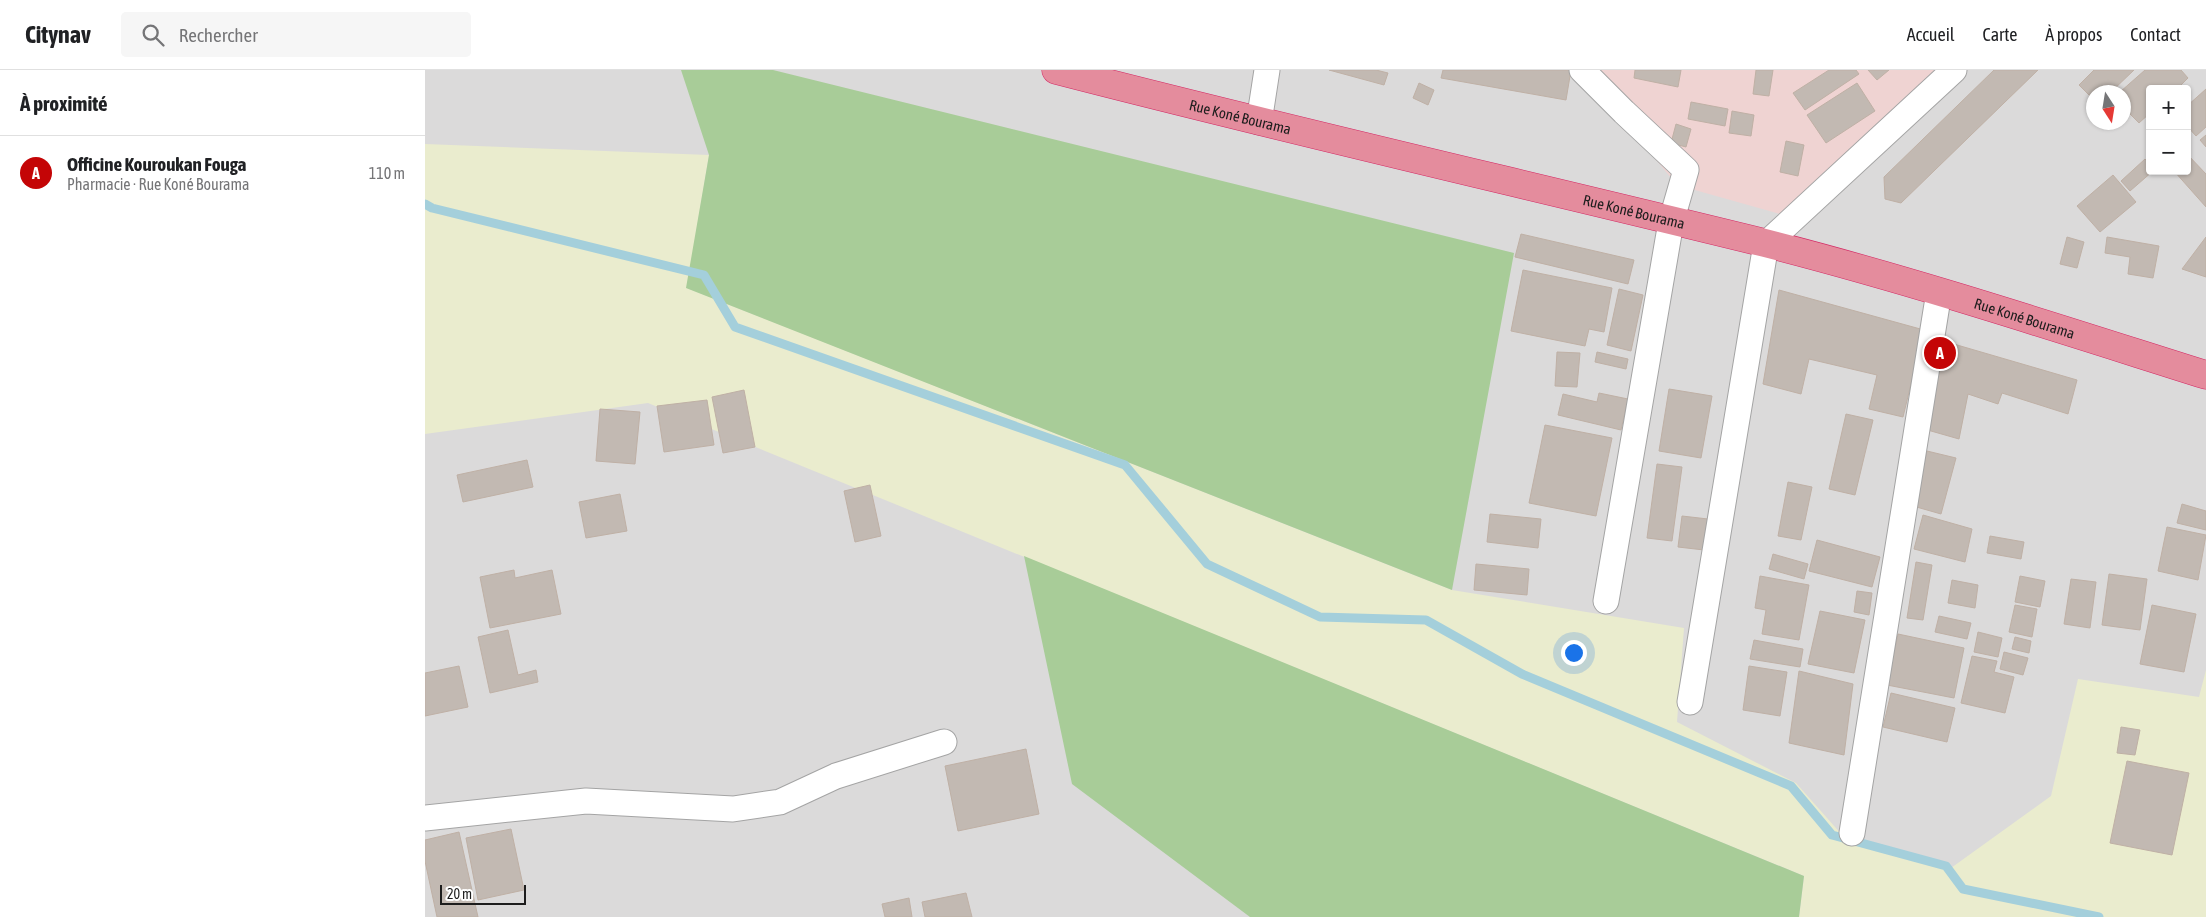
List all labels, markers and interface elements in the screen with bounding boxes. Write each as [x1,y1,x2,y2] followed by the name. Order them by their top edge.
[121,12,471,57] search box
[25,21,91,48] text: Citynav
[139,21,167,49] icon: search
[179,24,258,46] text: Rechercher
[1907,24,1955,45] text: Accueil
[1983,24,2017,45] text: Carte
[2045,24,2102,45] text: À propos
[2130,24,2181,45] text: Contact
[2086,85,2131,130] north arrow
[2146,85,2191,175] map controls
[2146,85,2191,130] button: +
[20,91,108,115] text: À proximité
[1188,96,1293,137] street label: Rue Koné Bourama
[2146,130,2191,175] button: −
[67,153,246,175] text: Officine Kouroukan Fouga
[32,164,40,182] text: A
[369,164,405,182] text: 110 m
[67,175,249,193] text: Pharmacie · Rue Koné Bourama
[1581,191,1687,232] street label: Rue Koné Bourama
[1972,294,2077,341] street label: Rue Koné Bourama
[1924,334,1956,372] pin: A
[1561,640,1587,666] your location
[440,882,526,905] scale bar
[447,886,472,902] text: 20 m

